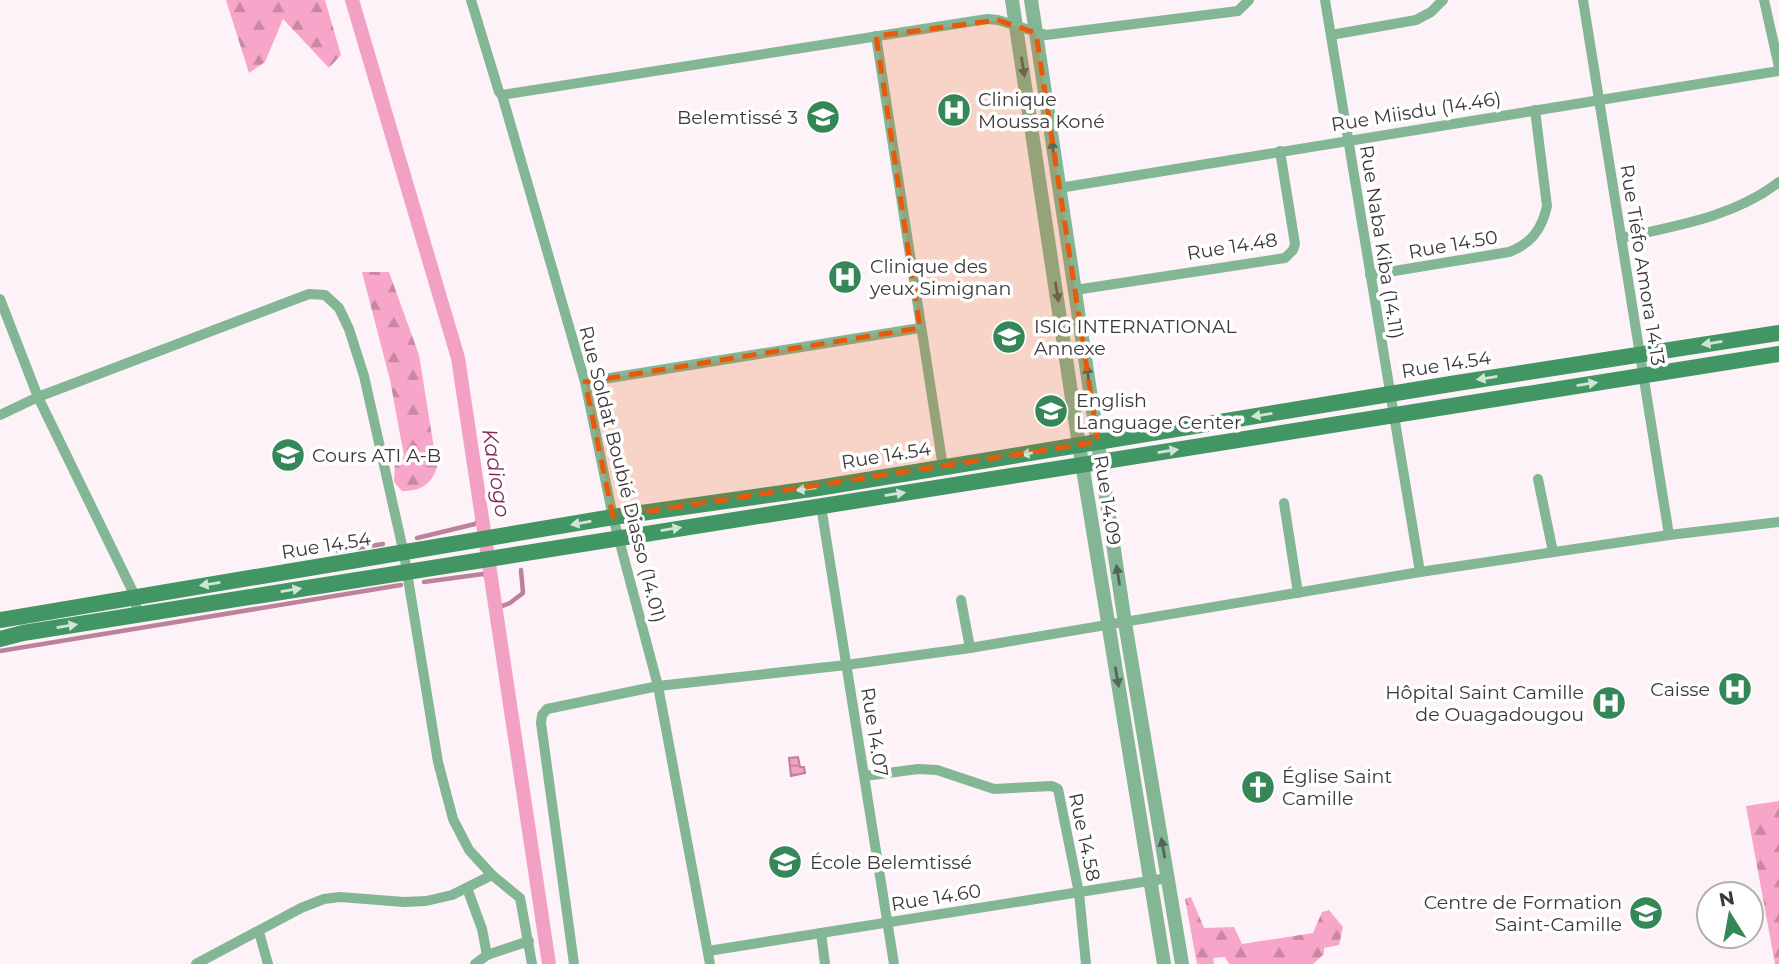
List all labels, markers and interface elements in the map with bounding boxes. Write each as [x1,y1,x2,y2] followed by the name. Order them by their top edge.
[1018,56,1029,78] one-way arrow
[1330,87,1503,136] street label: Rue Miisdu (14.46)
[978,88,1105,133] place label: Clinique Moussa Koné
[935,91,973,129] hospital icon: Clinique Moussa Koné
[804,98,842,136] school or university icon: Belemtissé 3
[677,106,798,129] place label: Belemtissé 3
[1048,139,1059,161] one-way arrow
[1355,143,1408,341] street label: Rue Naba Kiba (14.11)
[1615,163,1670,367] street label: Rue Tiéfo Amora 14.13
[1407,225,1499,264] street label: Rue 14.50
[1185,228,1279,265] street label: Rue 14.48
[869,255,1011,300] place label: Clinique des yeux Simignan
[826,258,864,296] hospital icon: Clinique des yeux Simignan
[1052,281,1063,303] one-way arrow
[1034,315,1237,360] place label: ISIG INTERNATIONAL Annexe
[990,318,1028,356] school or university icon: ISIG INTERNATIONAL Annexe
[574,323,671,625] street label: Rue Soldat Boubié Diasso (14.01)
[1700,338,1722,349] one-way arrow
[1400,346,1493,383] street label: Rue 14.54
[1083,364,1094,386] one-way arrow
[1476,373,1498,384] one-way arrow
[1576,378,1598,389] one-way arrow
[1076,389,1242,434] place label: English Language Center
[1032,392,1070,430] school or university icon: English Language Center
[1251,410,1273,421] one-way arrow
[477,427,516,519] water label: Kadiogo
[269,436,307,474] school or university icon: Cours ATI A-B
[840,437,933,474] street label: Rue 14.54
[312,444,441,467] place label: Cours ATI A-B
[1157,445,1179,456] one-way arrow
[1020,448,1042,459] one-way arrow
[1089,453,1126,547] street label: Rue 14.09
[795,484,817,495] one-way arrow
[885,488,907,499] one-way arrow
[570,518,592,529] one-way arrow
[660,523,682,534] one-way arrow
[280,527,373,564] street label: Rue 14.54
[1112,564,1123,586] one-way arrow
[199,579,221,590] one-way arrow
[281,584,303,595] one-way arrow
[56,620,78,631] one-way arrow
[1112,666,1123,688] one-way arrow
[1716,670,1754,708] hospital icon: Caisse
[1650,678,1710,701] place label: Caisse
[1385,681,1584,726] place label: Hôpital Saint Camille de Ouagadougou
[1590,684,1628,722] hospital icon: Hôpital Saint Camille de Ouagadougou
[856,686,893,778] street label: Rue 14.07
[1282,765,1392,810] place label: Église Saint Camille
[1239,768,1277,806] church icon: Église Saint Camille
[1064,791,1105,883] street label: Rue 14.58
[1157,837,1168,859] one-way arrow
[766,843,804,881] school or university icon: École Belemtissé
[810,851,972,874] place label: École Belemtissé
[889,879,983,916] street label: Rue 14.60
[1695,880,1765,950] north arrow
[1717,886,1737,912] text: N
[1424,891,1622,936] place label: Centre de Formation Saint-Camille
[1627,894,1665,932] school or university icon: Centre de Formation Saint-Camille

